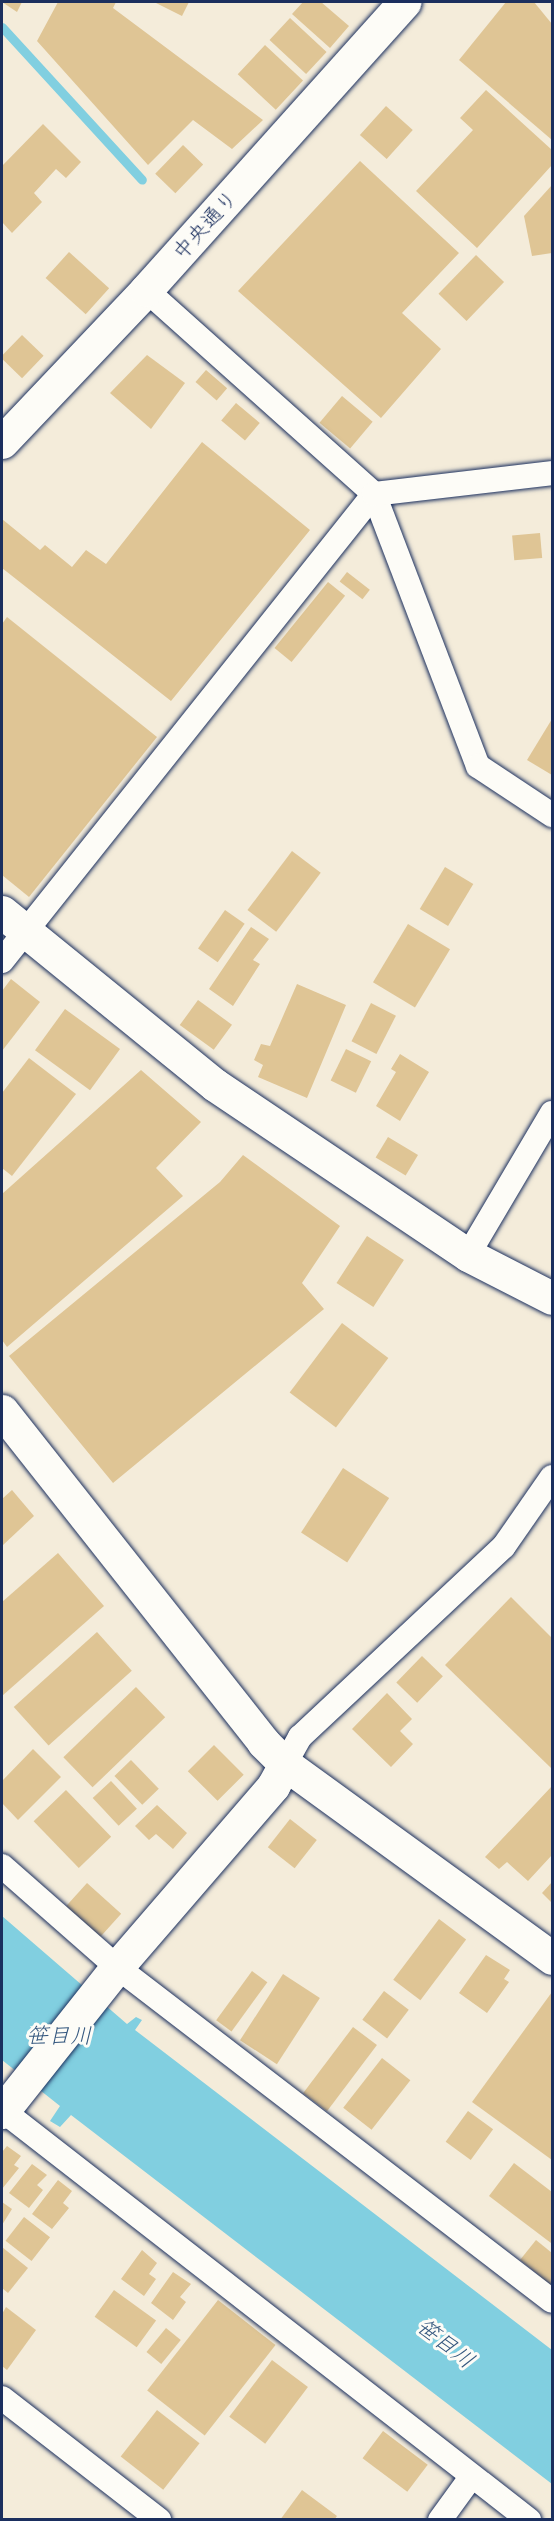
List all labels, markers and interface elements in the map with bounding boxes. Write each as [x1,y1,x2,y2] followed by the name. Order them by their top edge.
[168,185,242,265] street label: 中央通り
[26,2024,92,2050] water label: 笹目川
[411,2313,479,2375] water label: 笹目川

